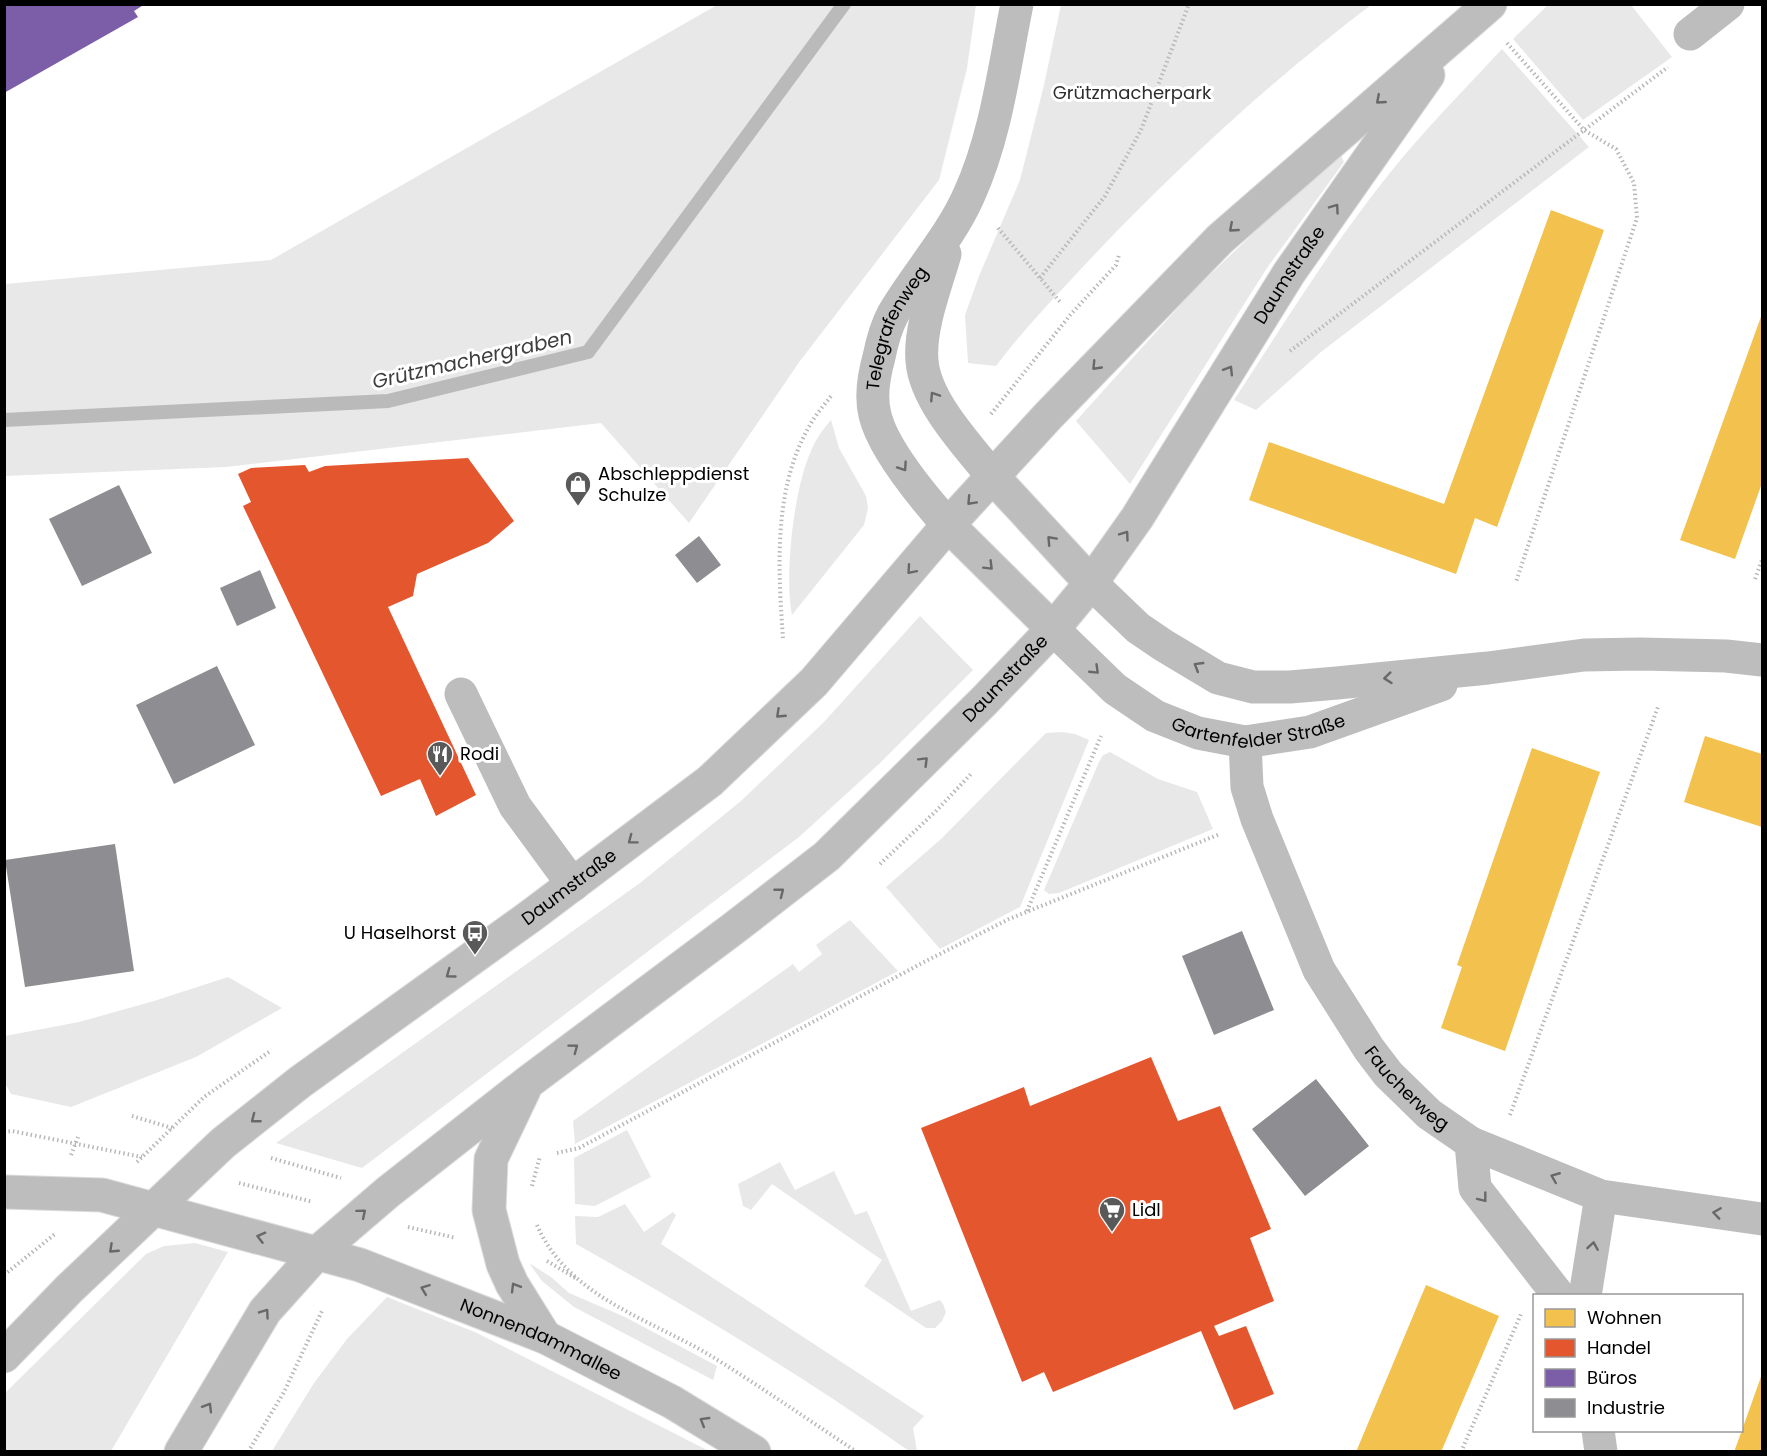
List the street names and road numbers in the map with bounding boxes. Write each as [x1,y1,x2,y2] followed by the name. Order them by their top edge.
[1247,220,1331,329] street label: Daumstraße
[860,261,933,392] street label: Telegrafenweg
[957,629,1053,728] street label: Daumstraße
[1168,707,1349,754] street label: Gartenfelder Straße
[516,843,622,931] street label: Daumstraße
[1359,1040,1454,1136] street label: Faucherweg
[457,1292,626,1386] street label: Nonnendammallee

